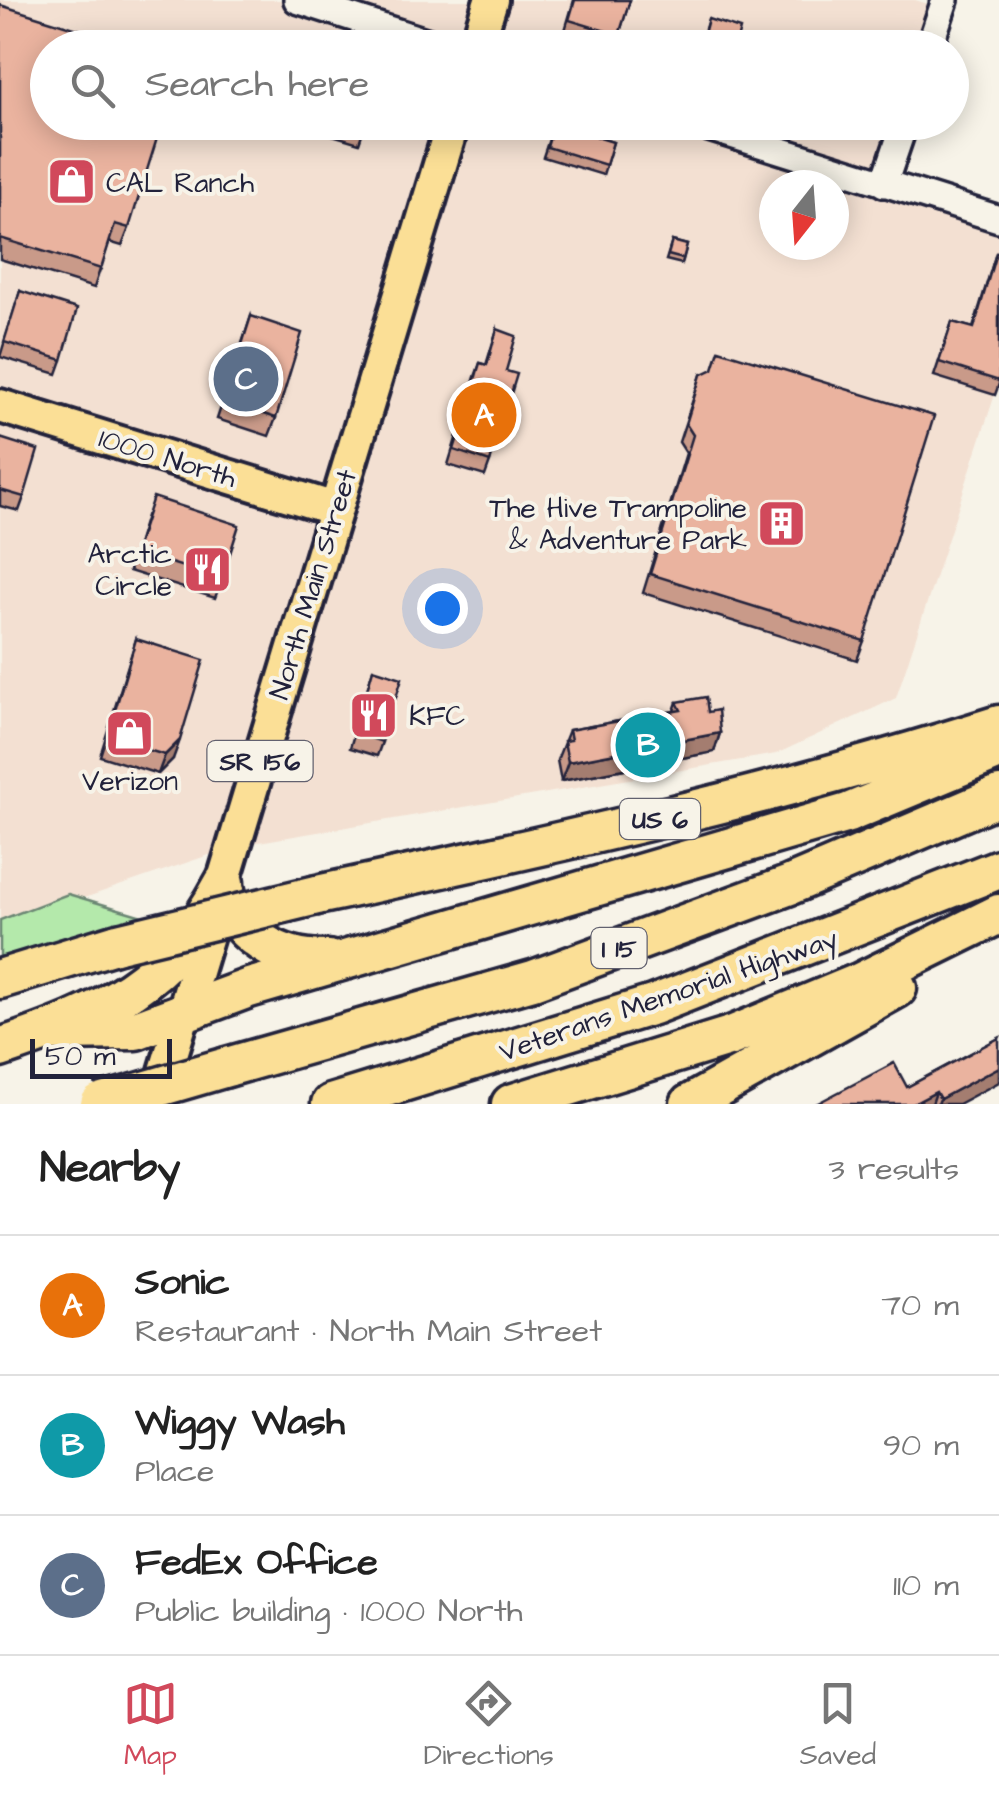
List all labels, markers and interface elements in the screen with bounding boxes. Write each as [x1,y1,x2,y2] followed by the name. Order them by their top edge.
[30,30,969,140] search box
[65,58,120,113] icon: search
[145,59,369,111] text: Search here
[45,156,97,208] shop icon: CAL Ranch
[106,164,254,203] place label: CAL Ranch
[759,170,849,260] north arrow
[214,342,278,416] pin: C
[452,378,516,452] pin: A
[94,419,241,498] street label: 1000 North
[260,464,367,704] street label: North Main Street
[489,489,747,560] place label: The Hive Trampoline & Adventure Park
[756,497,808,549] building icon: The Hive Trampoline & Adventure Park
[88,535,172,606] place label: Arctic Circle
[181,543,233,595] restaurant icon: Arctic Circle
[417,583,468,634] your location
[348,689,400,741] restaurant icon: KFC
[409,697,465,736] place label: KFC
[104,707,156,759] shop icon: Verizon
[616,708,680,782] pin: B
[208,741,312,781] road number: SR 156
[82,762,178,801] place label: Verizon
[620,799,700,839] road number: US 6
[494,919,843,1074] street label: Veterans Memorial Highway
[592,928,646,968] road number: I 15
[30,1034,172,1078] scale bar
[45,1037,116,1076] text: 50 m
[40,1140,180,1198] text: Nearby
[829,1147,959,1192] text: 3 results
[135,1257,230,1309] text: Sonic
[62,1283,83,1328] text: A
[881,1283,959,1328] text: 70 m
[135,1309,602,1354] text: Restaurant · North Main Street
[135,1397,345,1449] text: Wiggy Wash
[61,1423,84,1468] text: B
[883,1423,959,1468] text: 90 m
[135,1449,214,1494] text: Place
[135,1537,378,1589] text: FedEx Office
[61,1563,84,1608] text: C
[893,1563,959,1608] text: 110 m
[135,1589,523,1634] text: Public building · 1000 North
[123,1676,178,1775] tab: Map
[424,1676,554,1775] tab: Directions
[800,1676,876,1775] tab: Saved

